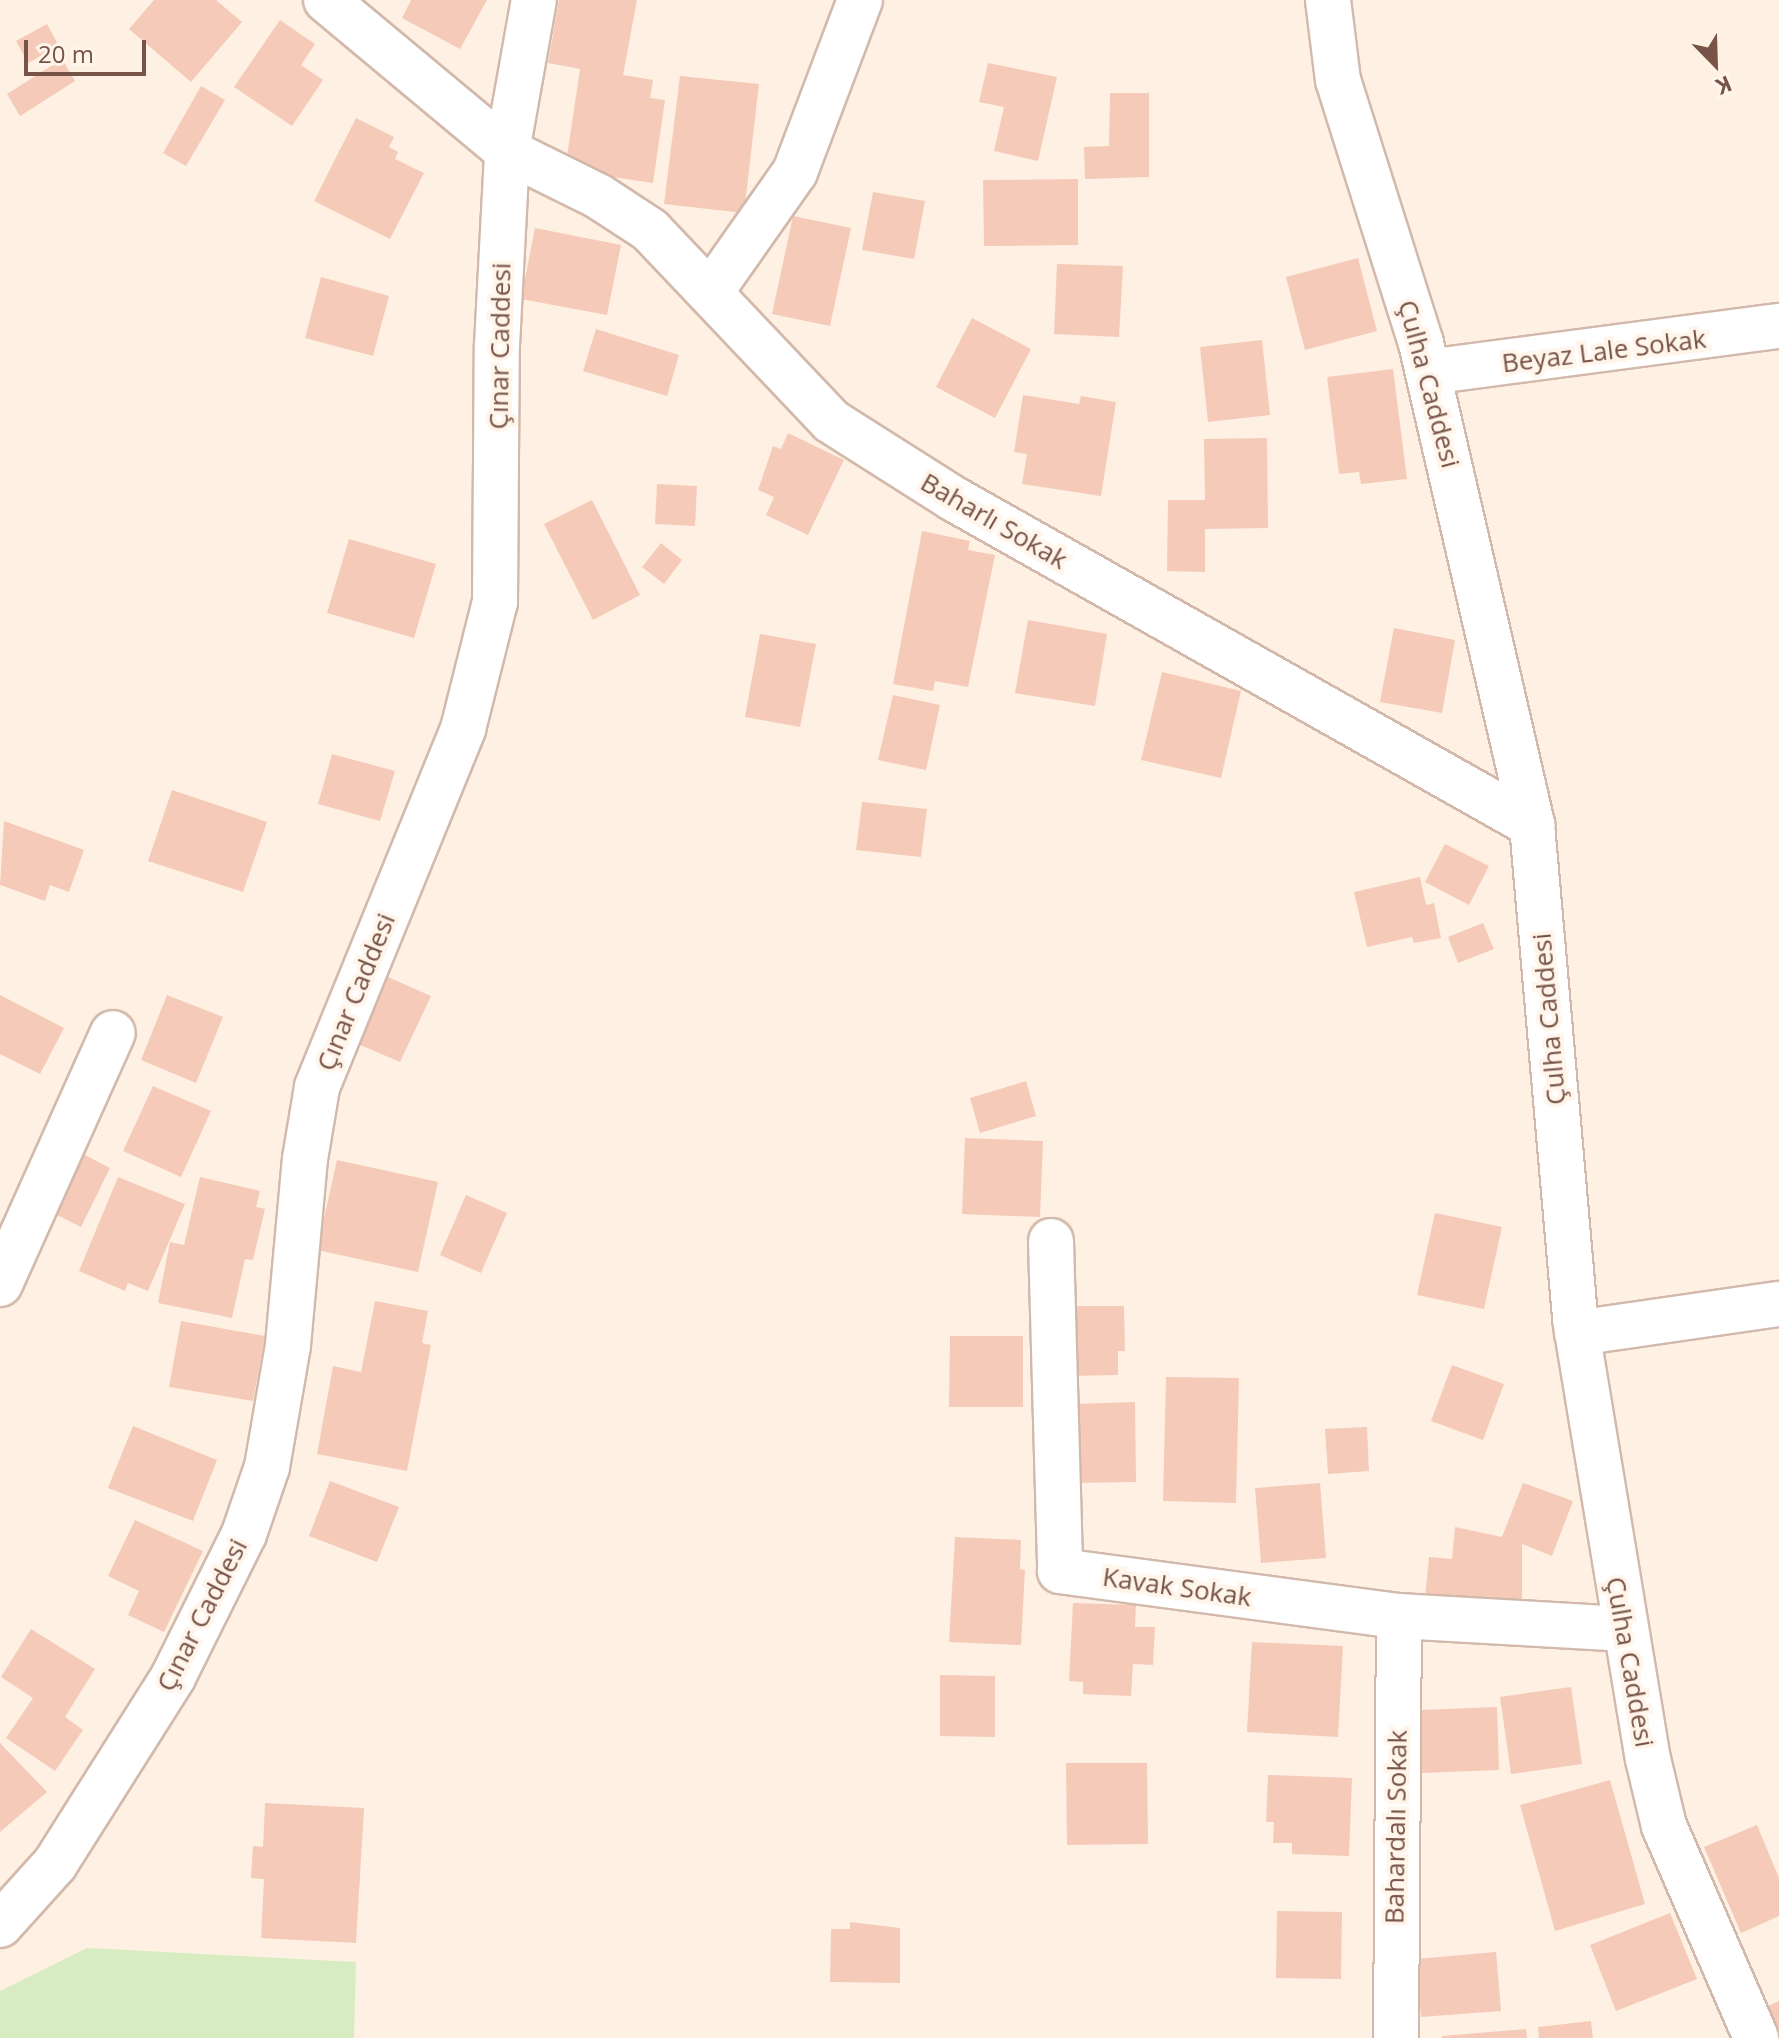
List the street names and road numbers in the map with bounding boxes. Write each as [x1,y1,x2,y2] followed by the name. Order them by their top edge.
[483,262,517,430] street label: Çınar Caddesi
[1392,297,1466,471] street label: Çulha Caddesi
[1500,323,1708,379] street label: Beyaz Lale Sokak
[915,467,1073,575] street label: Baharlı Sokak
[310,909,402,1075] street label: Çınar Caddesi
[1526,932,1572,1106] street label: Çulha Caddesi
[150,1534,254,1696] street label: Çınar Caddesi
[1101,1561,1253,1613] street label: Kavak Sokak
[1600,1574,1660,1750] street label: Çulha Caddesi
[1379,1730,1413,1924] street label: Bahardalı Sokak

